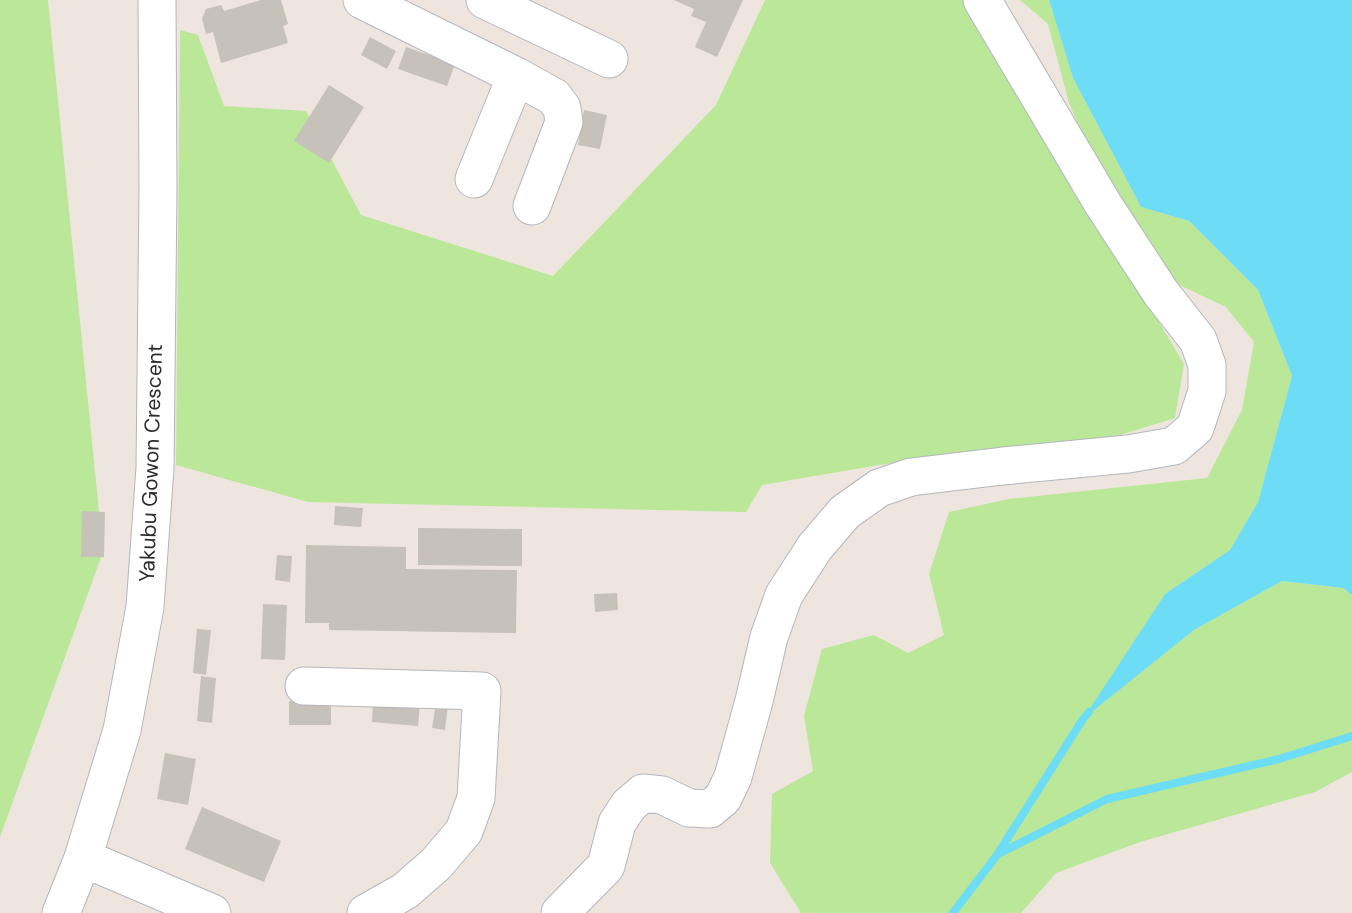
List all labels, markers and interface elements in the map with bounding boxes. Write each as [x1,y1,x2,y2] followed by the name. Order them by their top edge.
[133,343,169,583] street label: Yakubu Gowon Crescent

